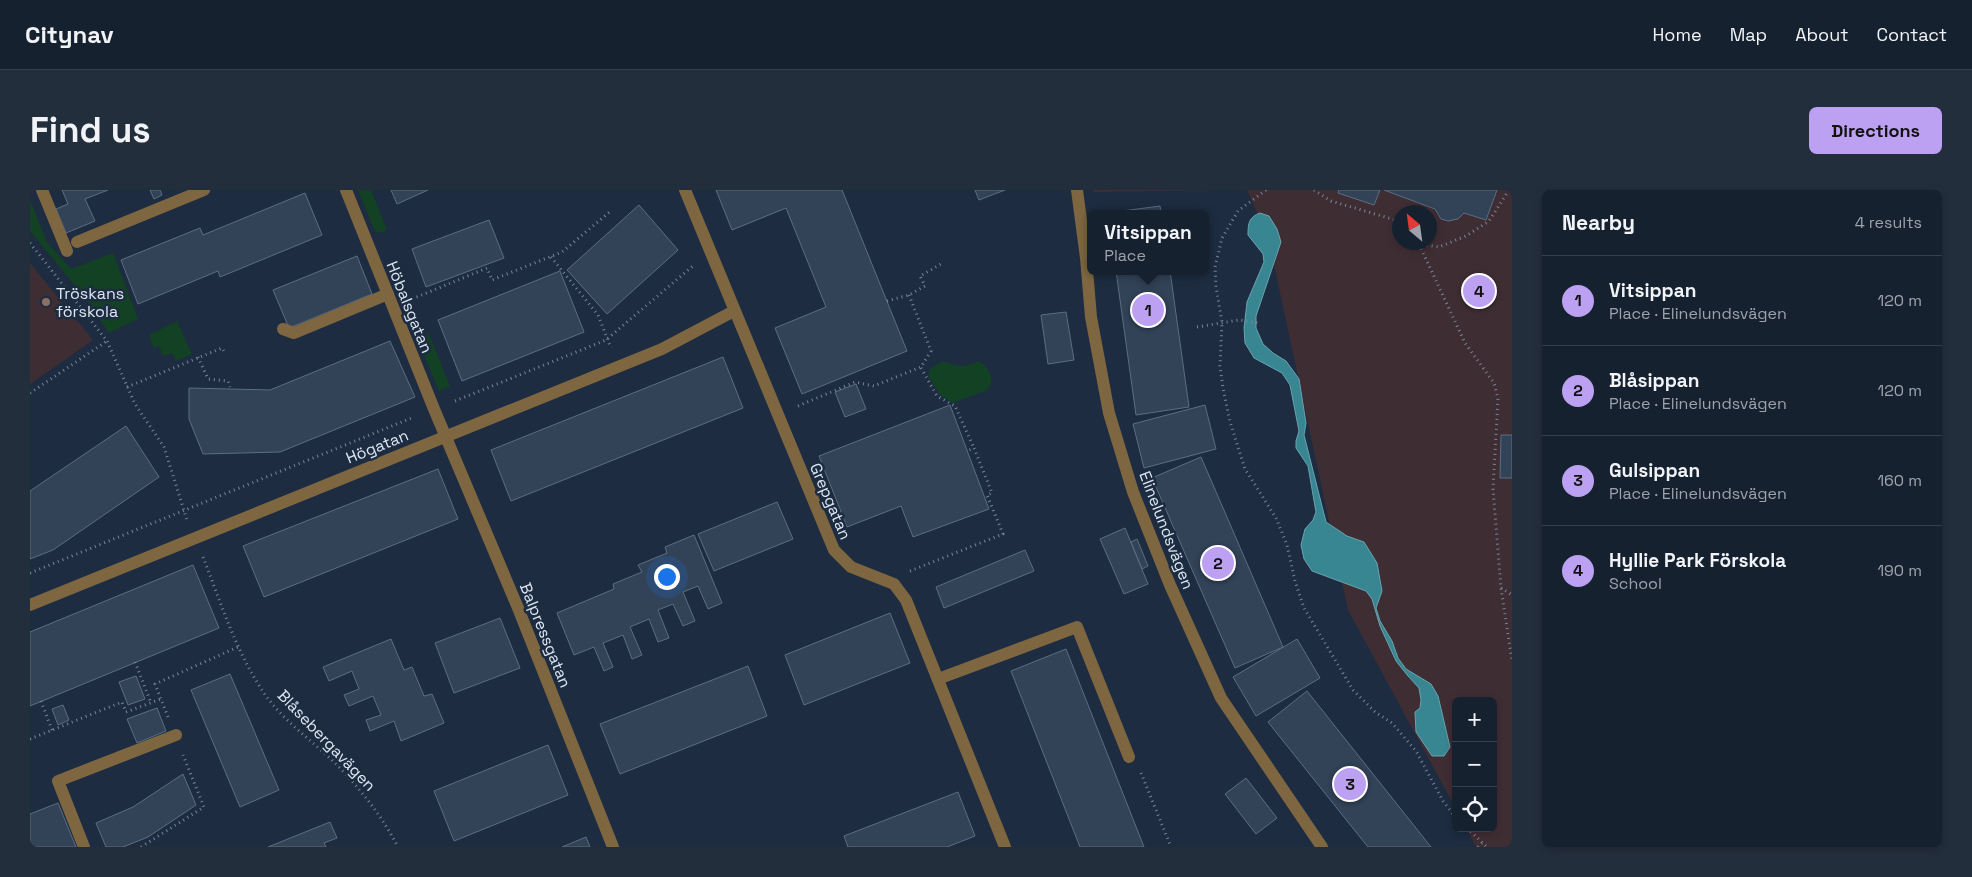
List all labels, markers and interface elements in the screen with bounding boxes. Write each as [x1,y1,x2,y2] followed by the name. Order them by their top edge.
[25,19,114,50] text: Citynav
[1653,23,1702,46] text: Home
[1730,23,1767,46] text: Map
[1795,23,1849,46] text: About
[1877,23,1947,46] text: Contact
[1809,107,1942,154] button: Directions
[30,108,151,152] text: Find us
[1392,205,1437,250] north arrow
[1562,209,1635,236] text: Nearby
[1087,210,1209,275] popup
[1855,212,1922,233] text: 4 results
[1104,220,1192,245] text: Vitsippan
[1104,245,1146,266] text: Place
[382,258,438,356] street label: Höbalsgatan
[1463,272,1495,310] pin: 4
[1609,278,1696,303] text: Vitsippan
[56,283,124,322] place label: Tröskans förskola
[1574,290,1582,311] text: 1
[1878,290,1922,311] text: 120 m
[1132,291,1164,329] pin: 1
[40,296,52,308] marker: Tröskans förskola
[1609,303,1787,324] text: Place · Elinelundsvägen
[1609,368,1700,393] text: Blåsippan
[1573,380,1583,401] text: 2
[1878,380,1922,401] text: 120 m
[1609,393,1787,414] text: Place · Elinelundsvägen
[343,424,412,468] street label: Högatan
[1609,458,1700,483] text: Gulsippan
[805,460,856,543] street label: Grepgatan
[1134,468,1199,592] street label: Elinelundsvägen
[1573,470,1583,491] text: 3
[1877,470,1922,491] text: 160 m
[1609,483,1787,504] text: Place · Elinelundsvägen
[1202,544,1234,582] pin: 2
[1609,548,1786,573] text: Hyllie Park Förskola
[1573,560,1583,581] text: 4
[1877,560,1922,581] text: 190 m
[654,564,680,590] your location
[1609,573,1662,594] text: School
[515,580,576,691] street label: Balpressgatan
[273,685,380,795] street label: Blåsebergavägen
[1452,697,1497,832] map controls
[1452,697,1497,742] button: +
[1452,742,1497,787] button: −
[1334,765,1366,803] pin: 3
[1452,787,1497,832] button: locate

